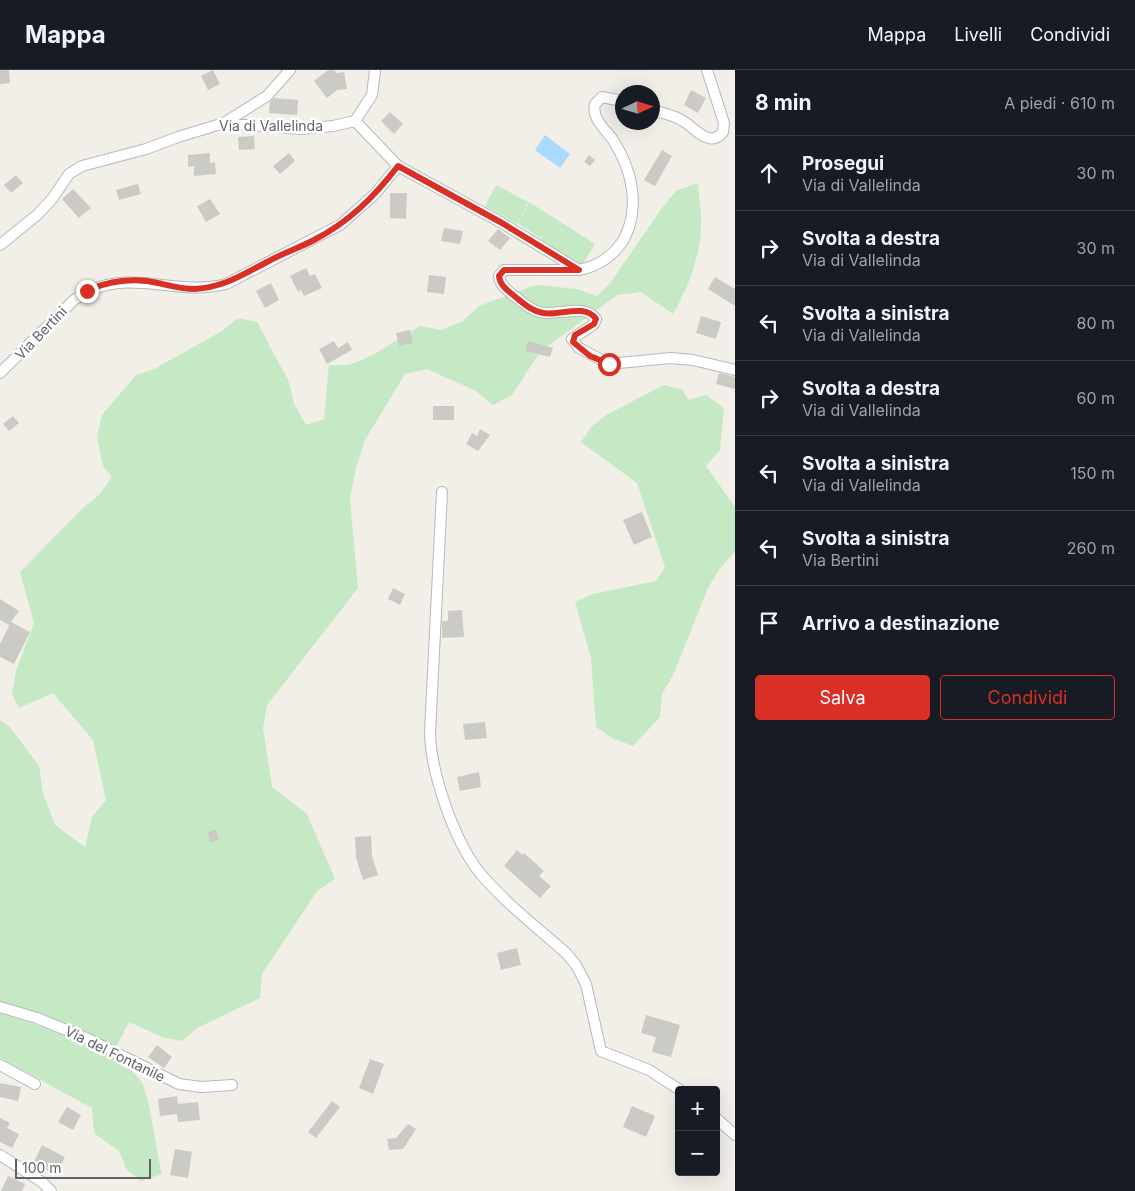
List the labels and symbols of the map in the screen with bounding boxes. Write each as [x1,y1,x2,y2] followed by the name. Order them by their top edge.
[615,85,660,130] north arrow
[219,117,323,134] street label: Via di Vallelinda
[76,280,99,303] route end
[11,303,70,363] street label: Via Bertini
[598,353,621,376] route start
[63,1022,168,1085] street label: Via del Fontanile
[15,1156,151,1179] scale bar

